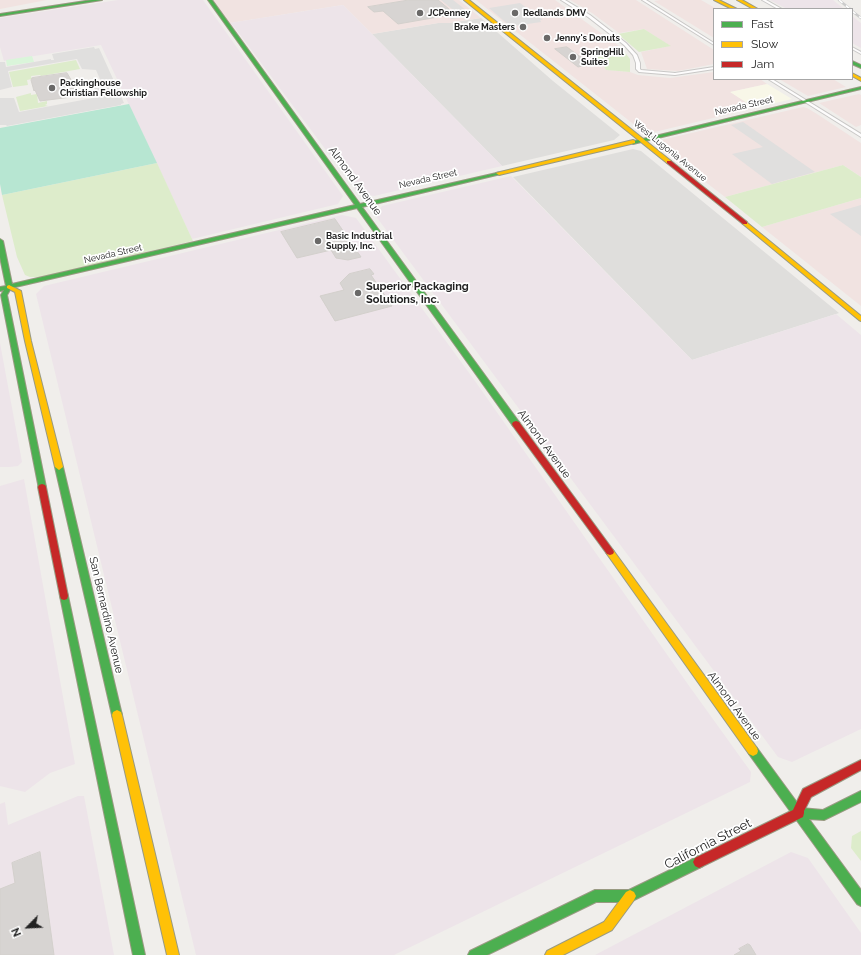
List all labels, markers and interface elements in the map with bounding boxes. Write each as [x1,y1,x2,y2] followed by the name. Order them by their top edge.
[415,8,425,18] marker: JCPenney
[428,8,471,18] place label: JCPenney
[510,8,520,18] marker: Redlands DMV
[523,8,586,18] place label: Redlands DMV
[713,8,853,80] legend
[751,17,774,31] text: Fast
[454,22,515,32] place label: Brake Masters
[518,22,528,32] marker: Brake Masters
[542,33,552,43] marker: Jenny's Donuts
[555,33,620,43] place label: Jenny's Donuts
[751,37,778,51] text: Slow
[581,47,624,68] place label: SpringHill Suites
[568,52,578,62] marker: SpringHill Suites
[751,57,774,71] text: Jam
[60,78,147,99] place label: Packinghouse Christian Fellowship
[47,83,57,93] marker: Packinghouse Christian Fellowship
[714,94,774,118] street label: Nevada Street
[631,118,709,184] street label: West Lugonia Avenue
[326,144,384,218] street label: Almond Avenue
[398,167,458,191] street label: Nevada Street
[326,231,392,252] place label: Basic Industrial Supply, Inc.
[313,236,323,246] marker: Basic Industrial Supply, Inc.
[83,242,143,266] street label: Nevada Street
[366,280,469,306] place label: Superior Packaging Solutions, Inc.
[353,288,363,298] marker: Superior Packaging Solutions, Inc.
[515,407,573,481] street label: Almond Avenue
[86,555,126,675] street label: San Bernardino Avenue
[705,669,763,743] street label: Almond Avenue
[662,815,754,873] street label: California Street
[8,907,48,947] north arrow
[9,926,24,939] text: N

